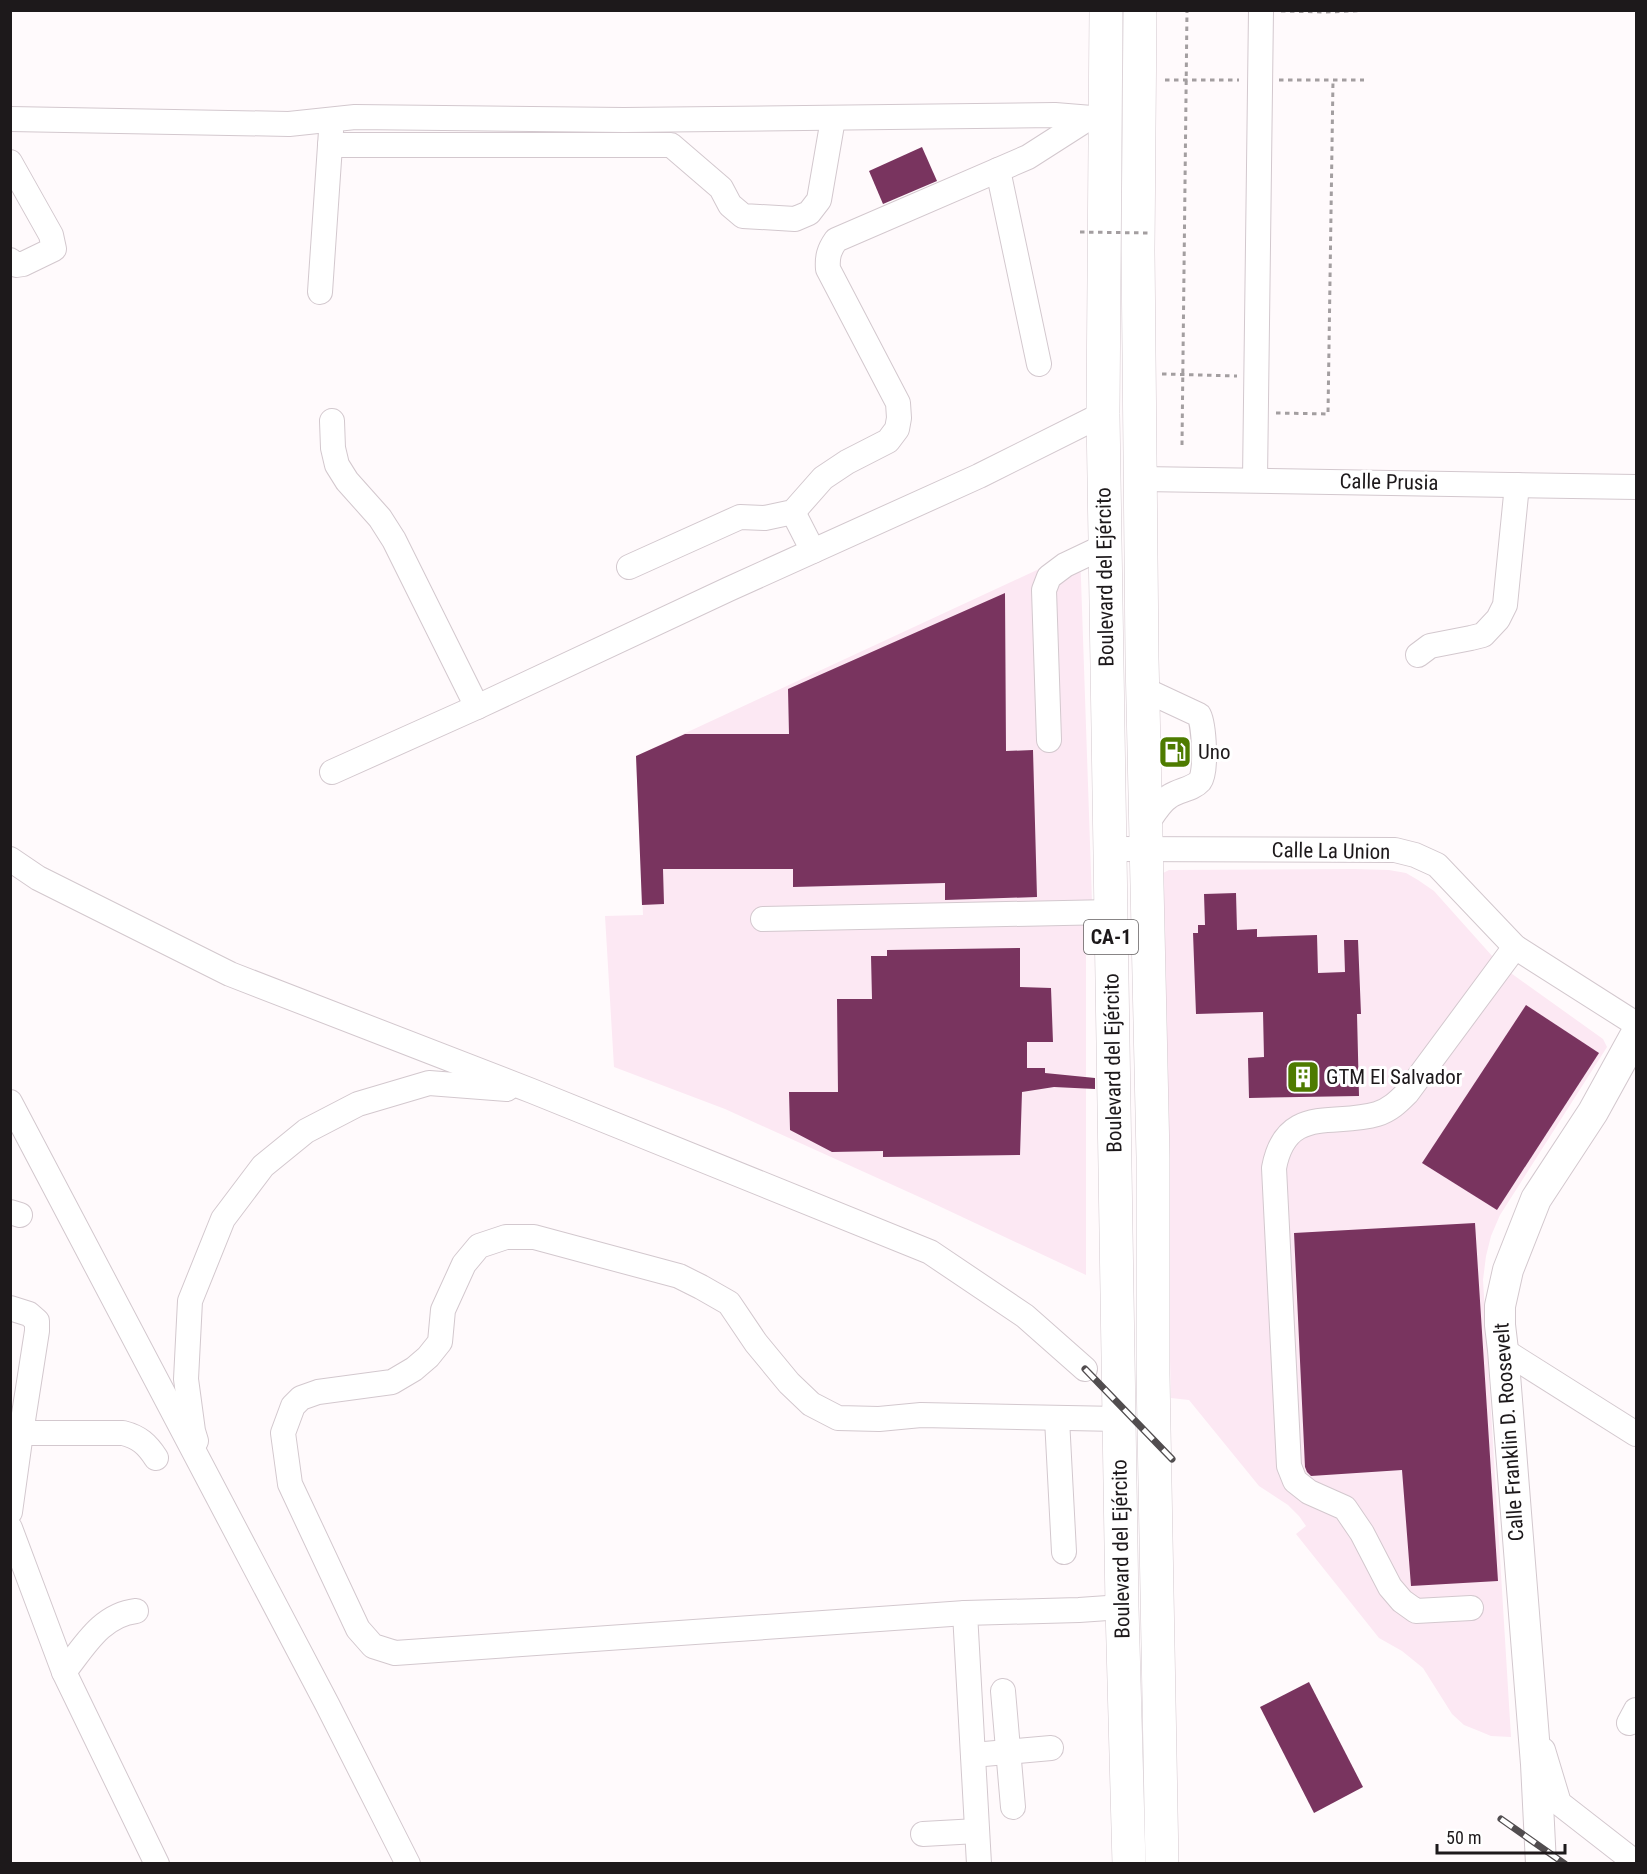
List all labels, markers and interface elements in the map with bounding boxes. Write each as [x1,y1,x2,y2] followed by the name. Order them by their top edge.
[1339,469,1439,495] street label: Calle Prusia
[1091,487,1119,667] street label: Boulevard del Ejército
[1157,734,1193,770] fuel station icon: Uno
[1198,740,1231,764] place label: Uno
[1271,838,1391,864] street label: Calle La Union
[1084,920,1138,954] road number: CA-1
[1099,973,1127,1153] street label: Boulevard del Ejército
[1285,1059,1321,1095] building icon: GTM El Salvador
[1326,1065,1462,1089] place label: GTM El Salvador
[1489,1322,1529,1542] street label: Calle Franklin D. Roosevelt
[1107,1459,1135,1639] street label: Boulevard del Ejército
[1437,1817,1564,1855] scale bar
[1446,1827,1481,1848] text: 50 m

